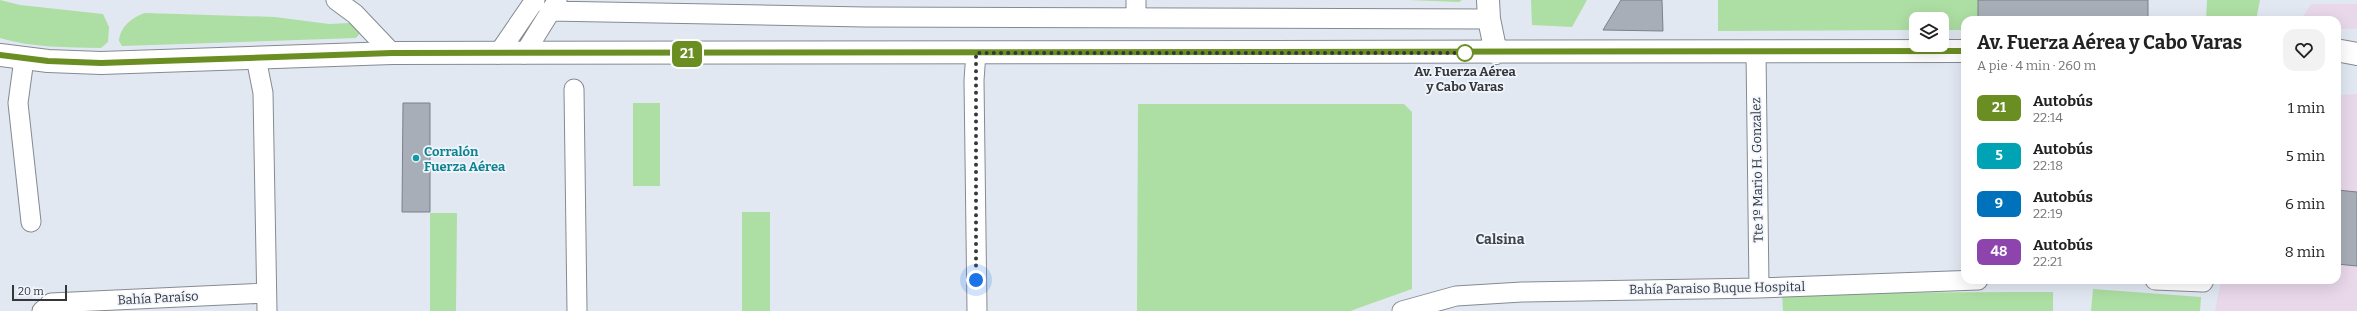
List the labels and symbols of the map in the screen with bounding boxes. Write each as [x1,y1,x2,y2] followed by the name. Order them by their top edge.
[669,41,705,67] line badge: 21
[1456,44,1474,62] marker: Av. Fuerza Aérea y Cabo Varas
[1414,64,1517,94] place label: Av. Fuerza Aérea y Cabo Varas
[1748,97,1766,243] street label: Tte 1º Mario H. Gonzalez
[424,144,506,174] place label: Corralón Fuerza Aérea
[411,153,421,163] marker: Corralón Fuerza Aérea
[1475,231,1525,248] district label: Calsina
[966,270,986,290] your location
[1629,279,1805,297] street label: Bahía Paraiso Buque Hospital
[12,283,67,302] scale bar
[117,288,199,308] street label: Bahía Paraíso

